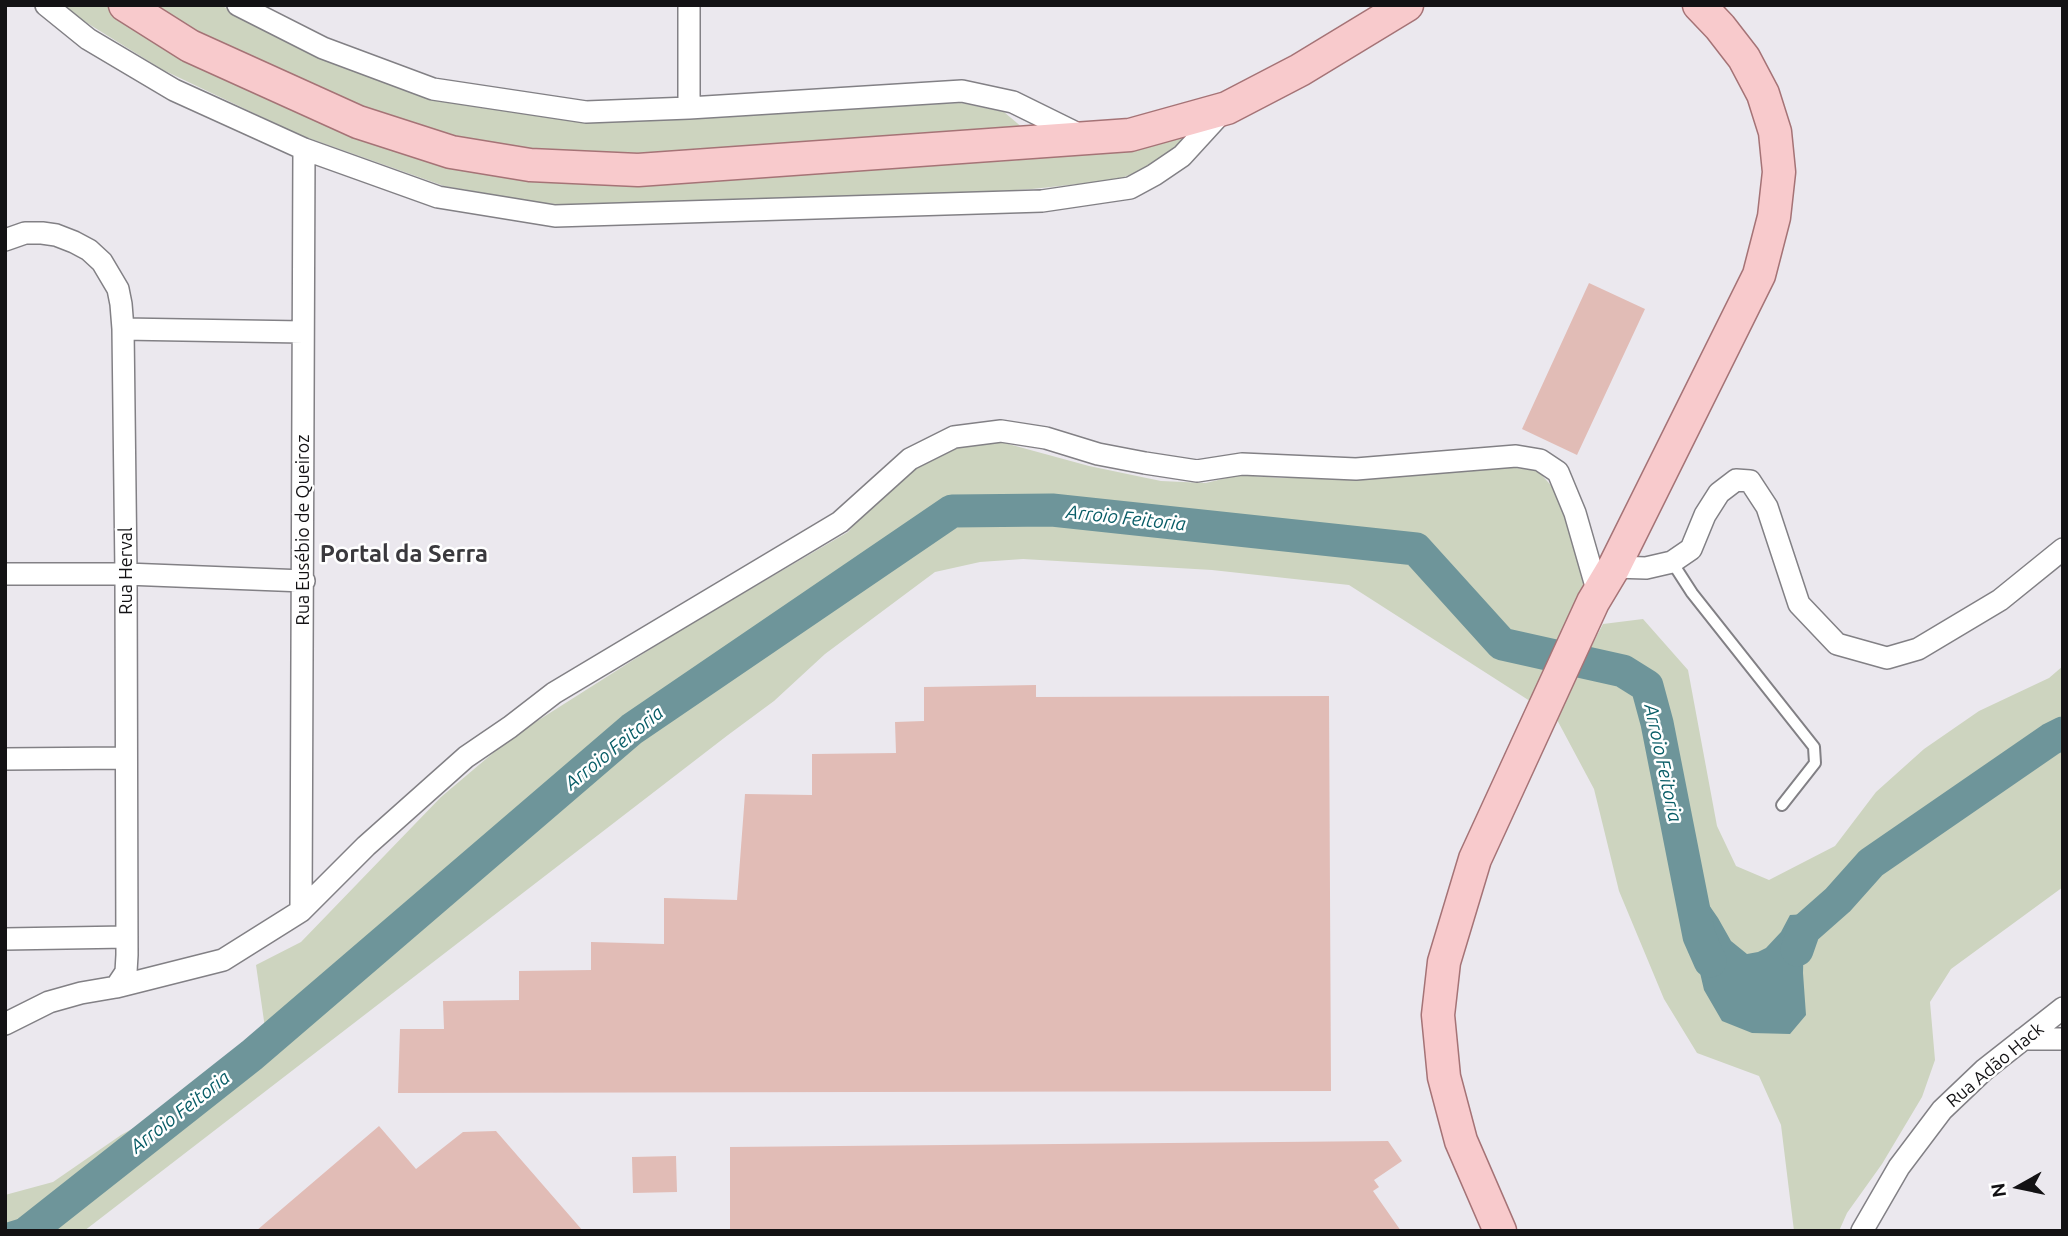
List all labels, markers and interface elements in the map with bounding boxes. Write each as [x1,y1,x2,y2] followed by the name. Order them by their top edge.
[292,434,314,626] street label: Rua Eusébio de Queiroz
[1065,500,1187,536] water label: Arroio Feitoria
[115,527,137,615] street label: Rua Herval
[320,540,488,568] district label: Portal da Serra
[560,701,668,795] water label: Arroio Feitoria
[1639,702,1687,824] water label: Arroio Feitoria
[1942,1018,2048,1112] street label: Rua Adão Hack
[126,1066,234,1158] water label: Arroio Feitoria
[1984,1152,2054,1222] north arrow
[1986,1182,2010,1199] text: N

